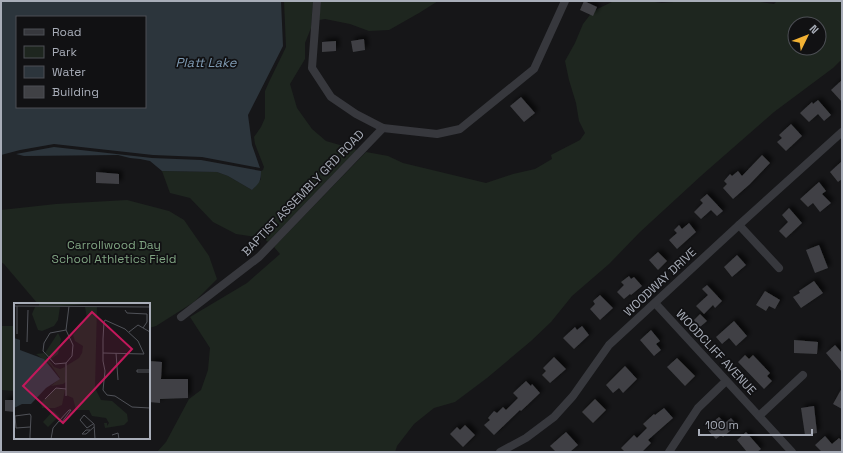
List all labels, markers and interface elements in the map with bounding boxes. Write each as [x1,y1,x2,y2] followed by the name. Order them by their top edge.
[16,16,146,108] legend
[787,16,827,56] north arrow
[807,22,822,37] text: N
[52,24,81,40] text: Road
[52,44,77,60] text: Park
[176,54,238,71] water label: Platt Lake
[52,64,86,80] text: Water
[52,84,99,100] text: Building
[238,126,368,260] street label: BAPTIST ASSEMBLY GRD ROAD
[52,237,176,267] park label: Carrollwood Day School Athletics Field
[620,244,700,320] street label: WOODWAY DRIVE
[14,303,150,439] inset map
[672,306,760,398] street label: WOODCLIFF AVENUE
[699,411,812,437] scale bar
[705,417,739,433] text: 100 m

